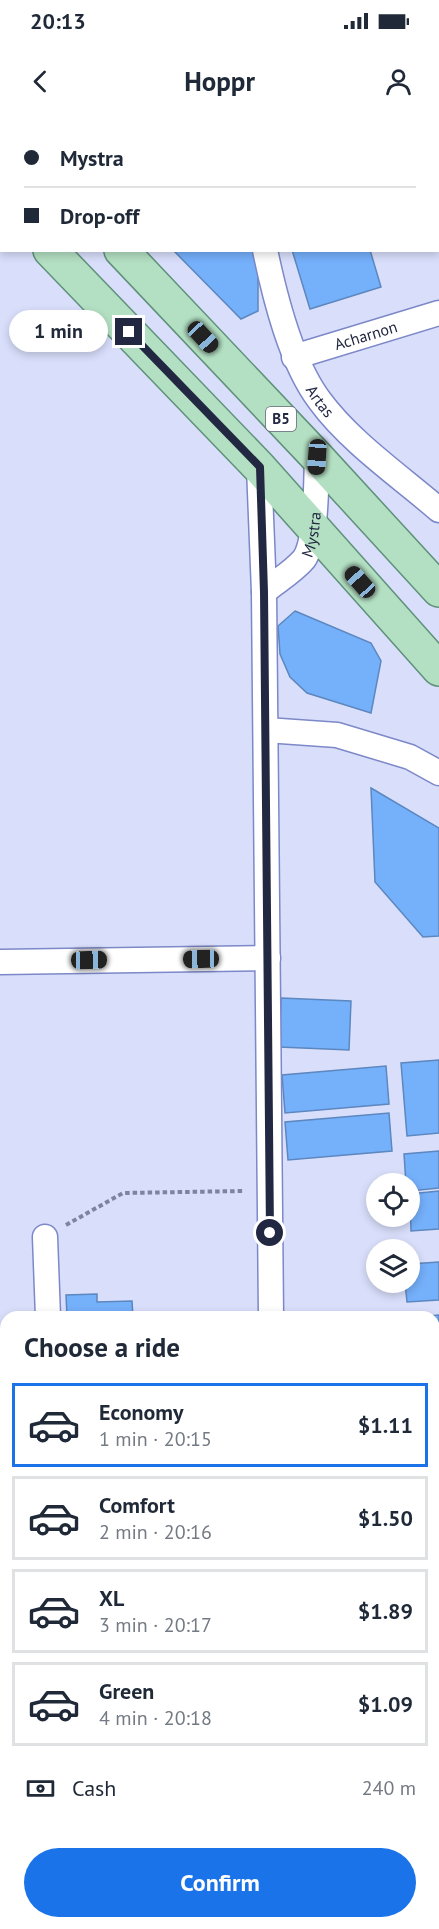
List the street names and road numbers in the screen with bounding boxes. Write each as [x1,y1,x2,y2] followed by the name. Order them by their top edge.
[332,316,400,354] street label: Acharnon
[302,381,339,422] street label: Artas
[266,407,296,431] road number: B5
[297,511,325,560] street label: Mystra

